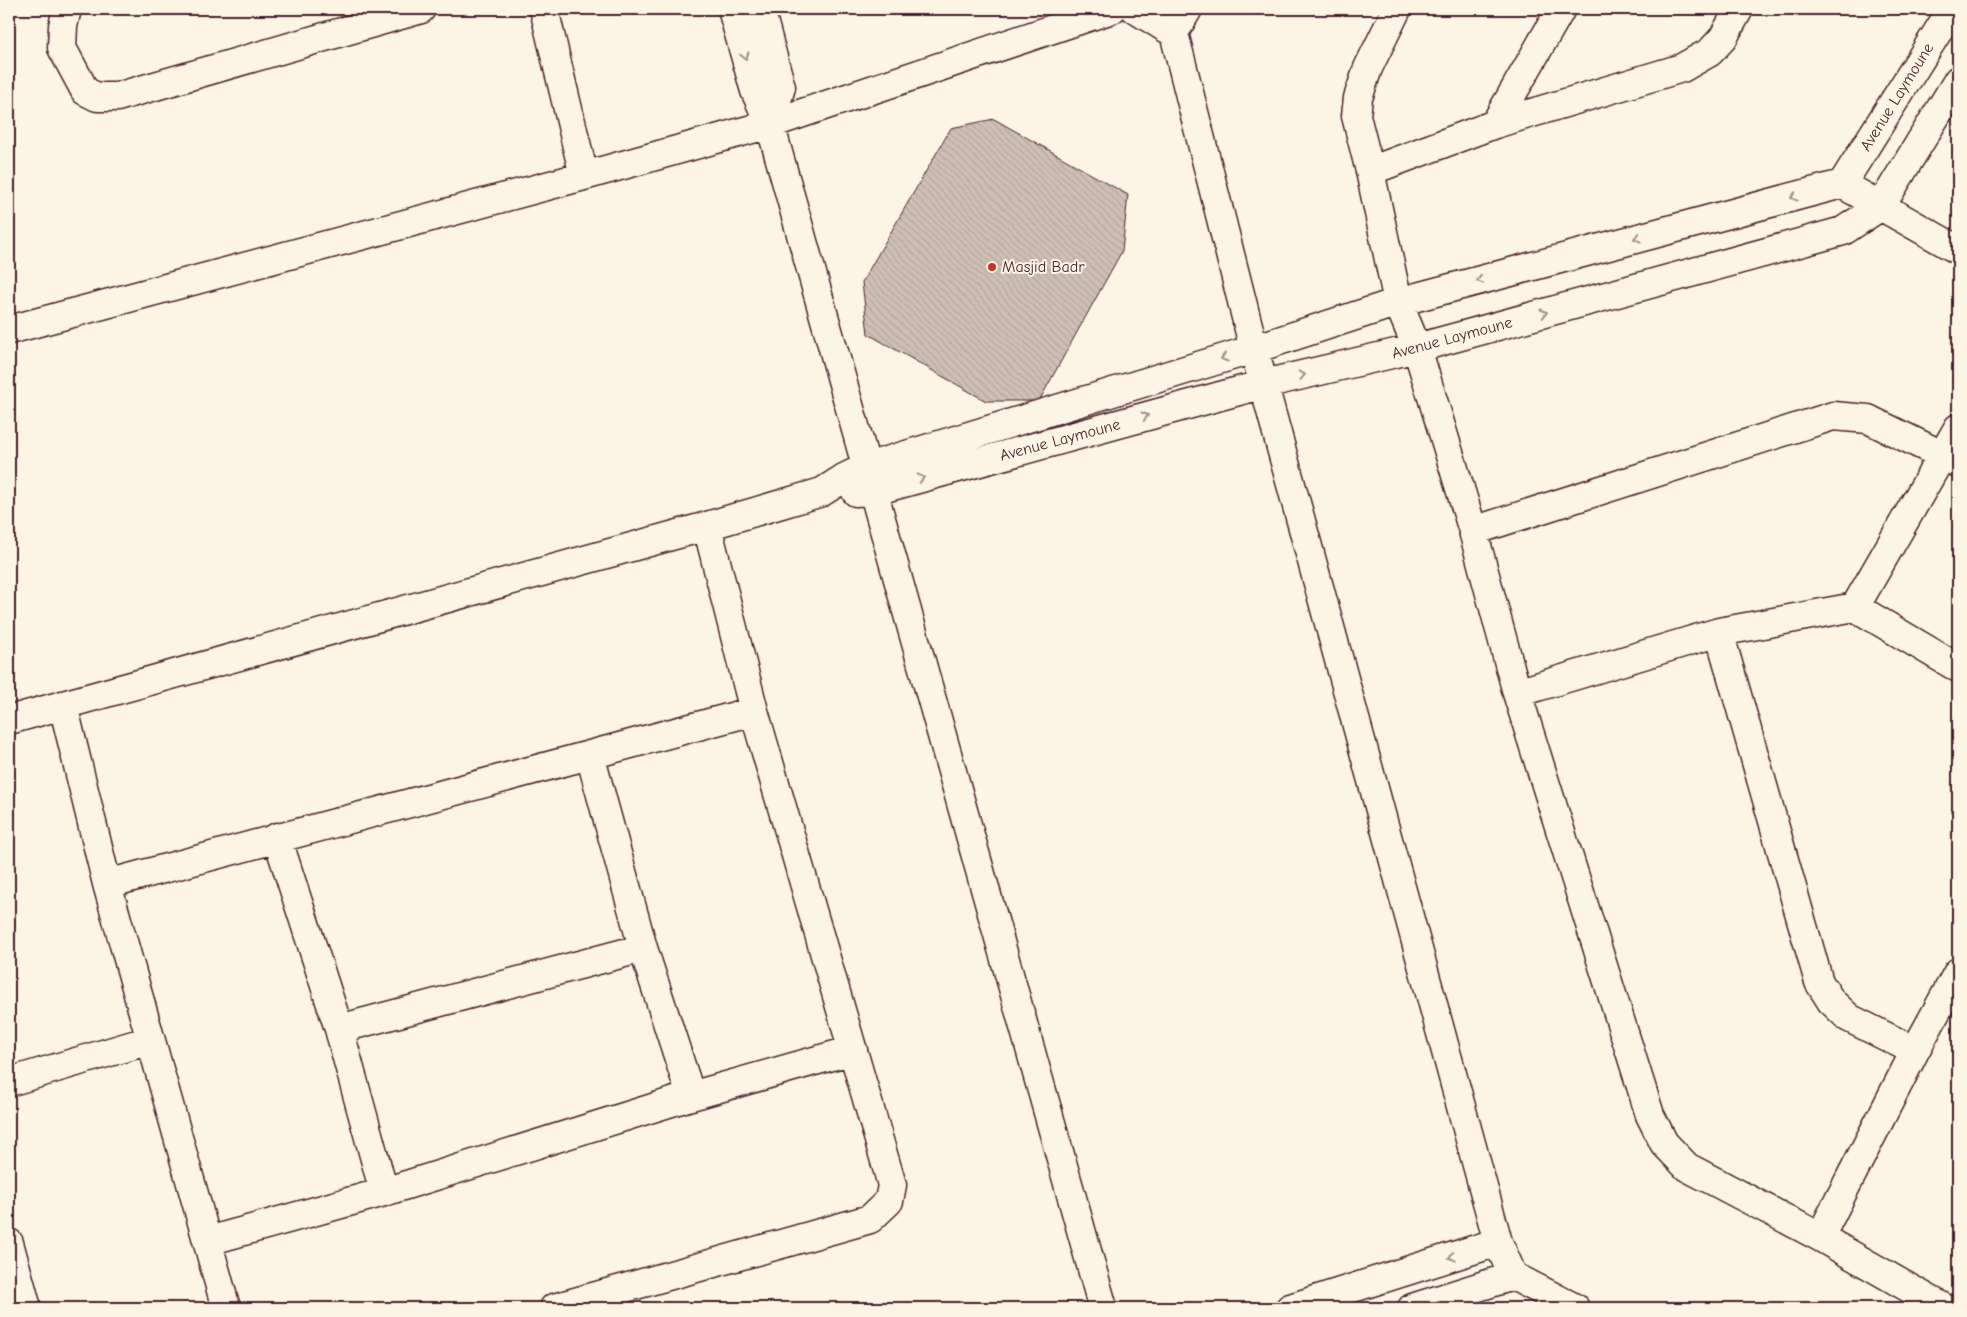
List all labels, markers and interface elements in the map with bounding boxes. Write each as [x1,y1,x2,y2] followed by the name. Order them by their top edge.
[1857,40,1937,154] street label: Avenue Laymoune
[739,51,750,60] one-way arrow
[1791,191,1799,201] one-way arrow
[1634,233,1642,243] one-way arrow
[1002,258,1085,276] place label: Masjid Badr
[986,261,998,273] marker: Masjid Badr
[1477,275,1485,285] one-way arrow
[1540,308,1549,319] one-way arrow
[1390,313,1514,363] street label: Avenue Laymoune
[1221,352,1229,362] one-way arrow
[1297,370,1306,381] one-way arrow
[1140,412,1148,422] one-way arrow
[998,415,1122,465] street label: Avenue Laymoune
[916,473,925,484] one-way arrow
[1448,1251,1456,1261] one-way arrow

